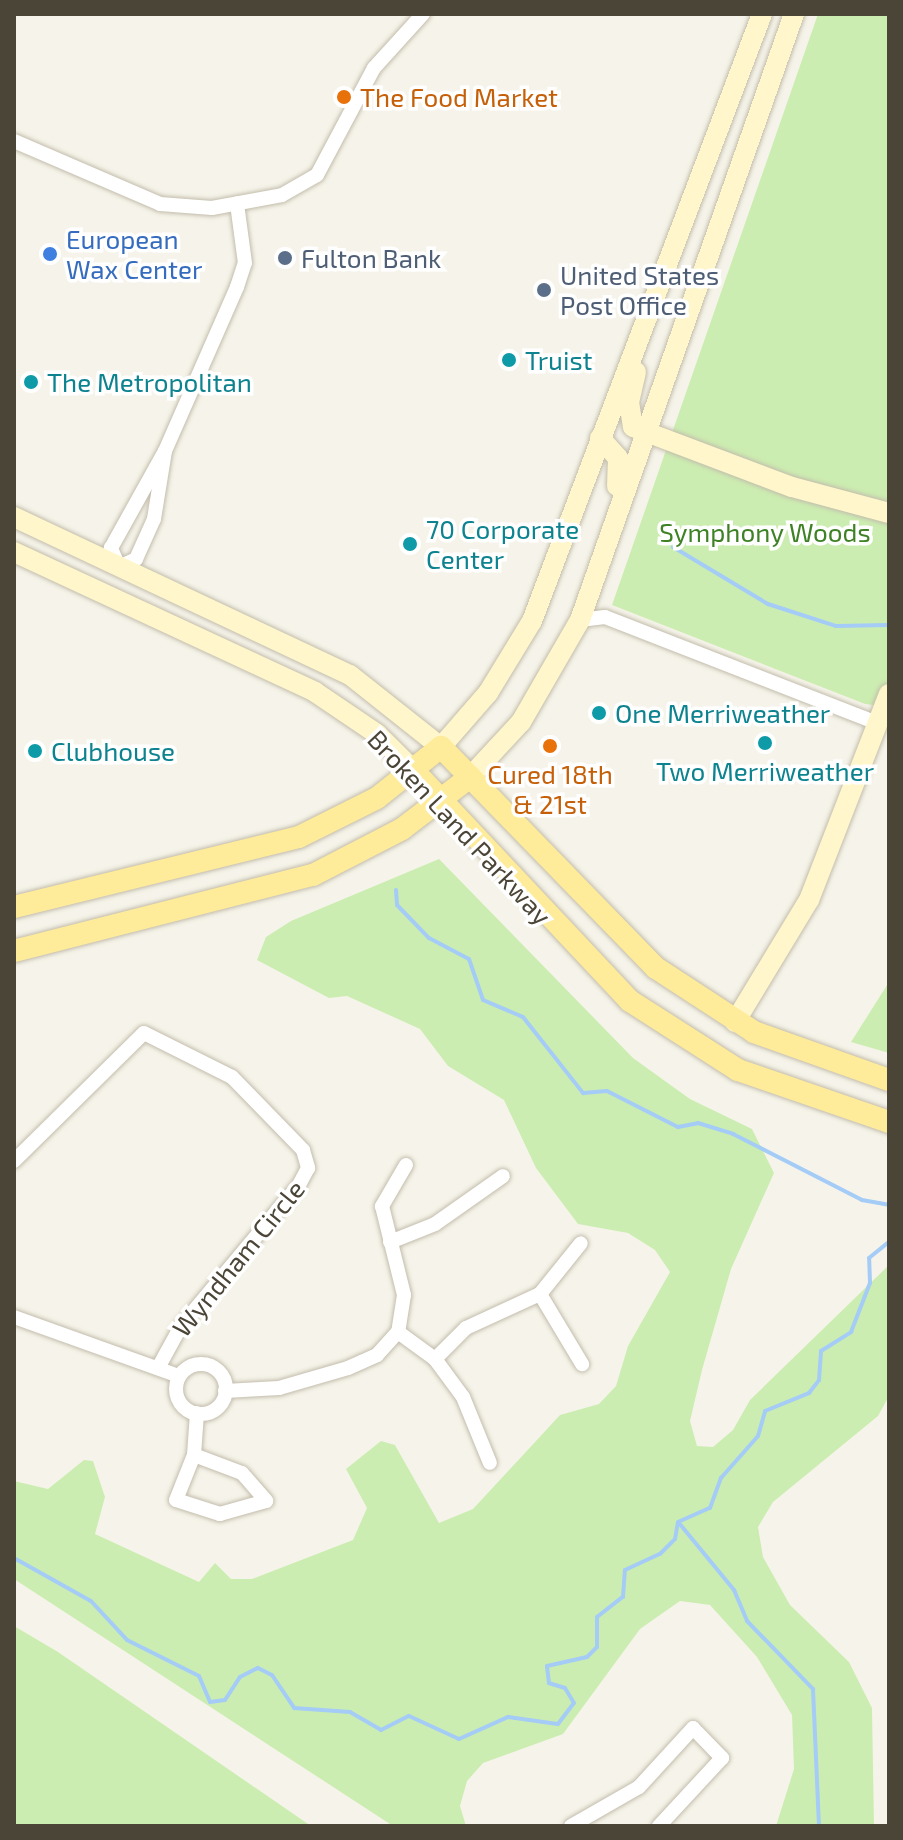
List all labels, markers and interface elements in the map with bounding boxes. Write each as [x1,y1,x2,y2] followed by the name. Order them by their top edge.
[360,81,558,113] place label: The Food Market
[335,88,353,106] marker: The Food Market
[66,223,202,284] place label: European Wax Center
[301,242,441,274] place label: Fulton Bank
[41,245,59,263] marker: European Wax Center
[276,249,294,267] marker: Fulton Bank
[560,259,719,320] place label: United States Post Office
[535,281,553,299] marker: United States Post Office
[525,344,592,376] place label: Truist
[500,351,518,369] marker: Truist
[47,366,252,398] place label: The Metropolitan
[22,373,40,391] marker: The Metropolitan
[426,513,579,574] place label: 70 Corporate Center
[659,516,871,548] park label: Symphony Woods
[401,535,419,553] marker: 70 Corporate Center
[615,697,830,729] place label: One Merriweather
[590,704,608,722] marker: One Merriweather
[362,723,558,931] street label: Broken Land Parkway
[756,734,774,752] marker: Two Merriweather
[51,735,175,767] place label: Clubhouse
[541,737,559,755] marker: Cured 18th & 21st
[26,742,44,760] marker: Clubhouse
[656,755,874,787] place label: Two Merriweather
[487,758,613,820] place label: Cured 18th & 21st
[165,1174,311,1342] street label: Wyndham Circle

